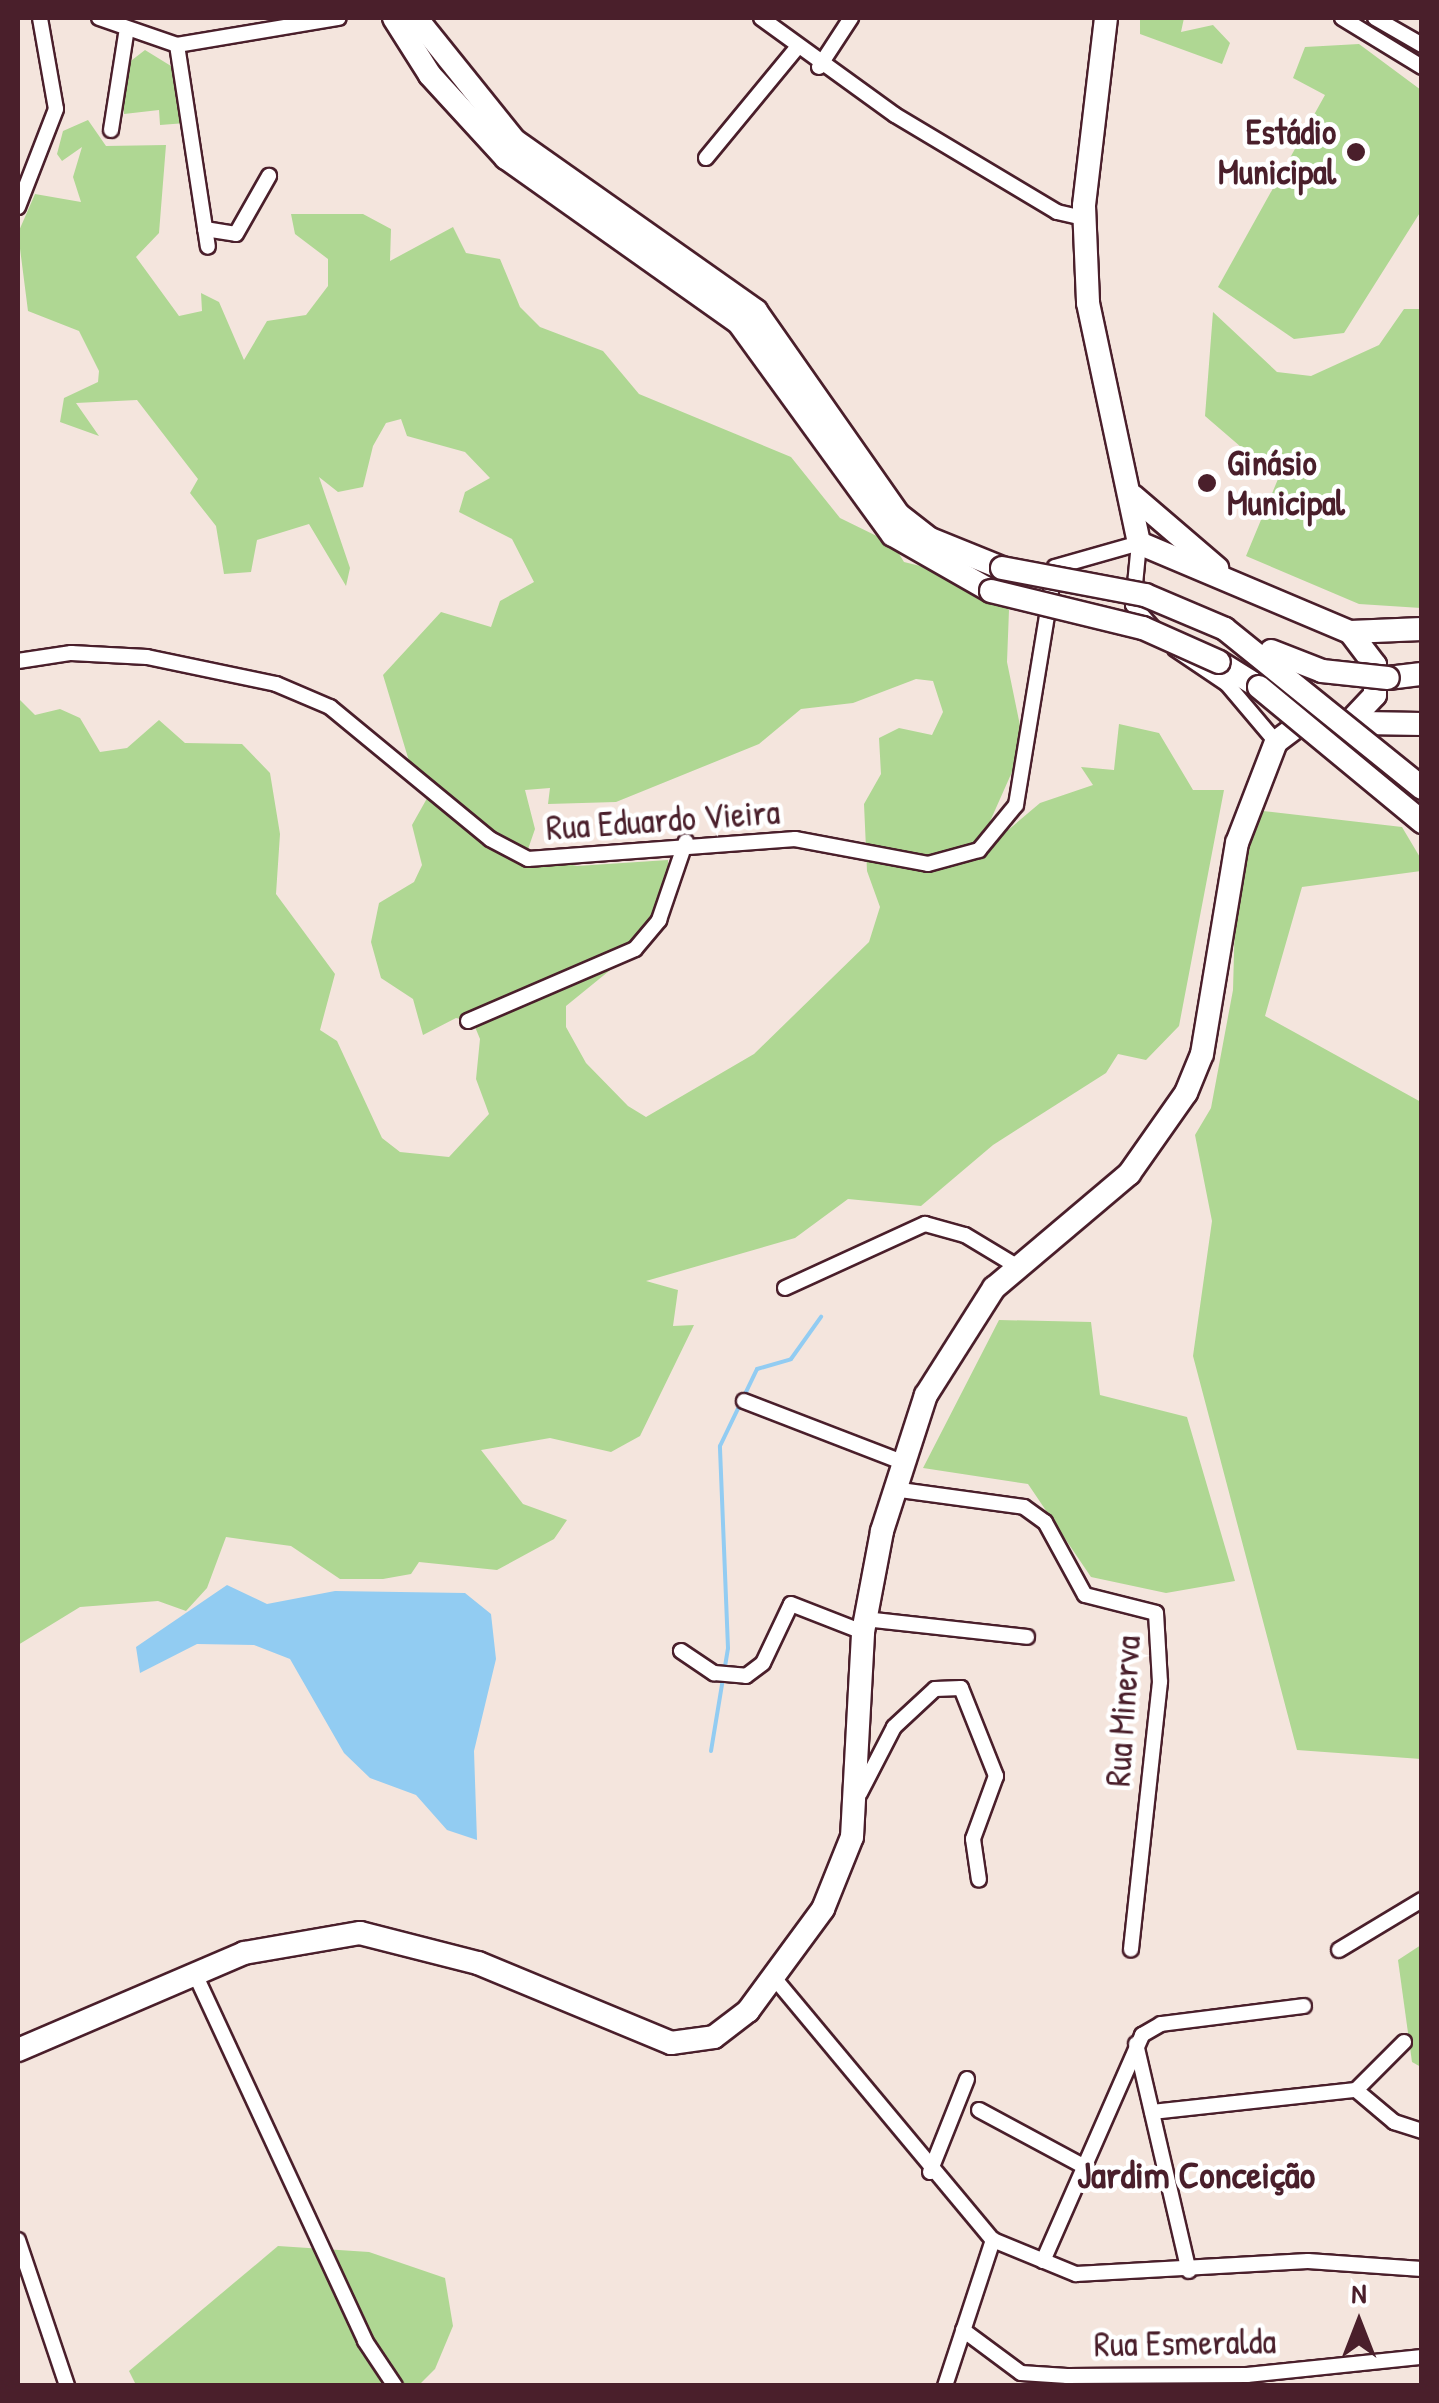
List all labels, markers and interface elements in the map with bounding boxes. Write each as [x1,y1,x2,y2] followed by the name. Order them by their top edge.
[1218,111,1336,193] place label: Estádio Municipal
[1345,141,1367,163] marker: Estádio Municipal
[1227,442,1345,524] place label: Ginásio Municipal
[1196,472,1218,494] marker: Ginásio Municipal
[545,791,781,849] street label: Rua Eduardo Vieira
[1097,1634,1149,1788] street label: Rua Minerva
[1077,2152,1315,2198] district label: Jardim Conceição
[1309,2273,1409,2373] north arrow
[1352,2274,1366,2312] text: N
[1094,2320,1276,2366] street label: Rua Esmeralda

